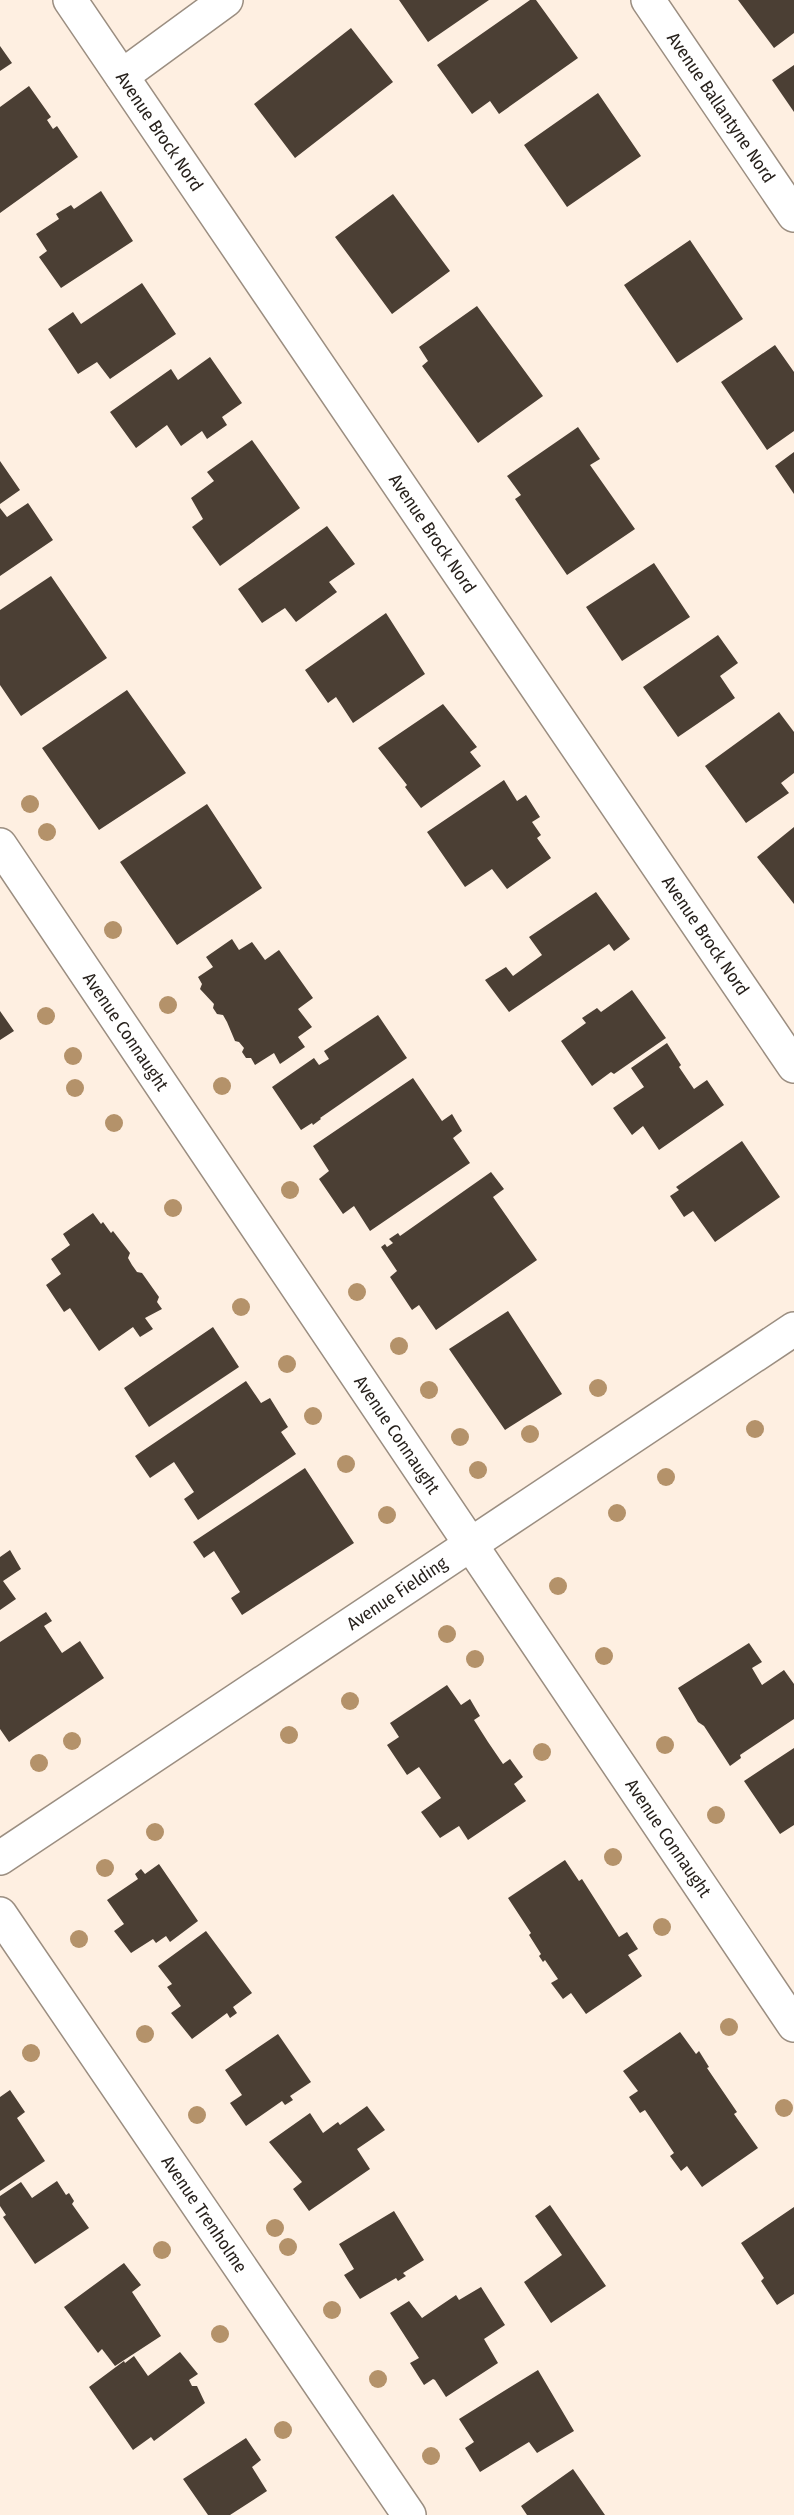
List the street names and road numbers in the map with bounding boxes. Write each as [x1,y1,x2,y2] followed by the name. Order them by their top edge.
[662,28,780,187] street label: Avenue Ballantyne Nord
[111,68,208,195] street label: Avenue Brock Nord
[384,470,481,598] street label: Avenue Brock Nord
[657,872,754,1000] street label: Avenue Brock Nord
[78,968,173,1095] street label: Avenue Connaught
[349,1372,445,1498] street label: Avenue Connaught
[343,1552,452,1635] street label: Avenue Fielding
[621,1775,716,1901] street label: Avenue Connaught
[157,2151,252,2277] street label: Avenue Trenholme

